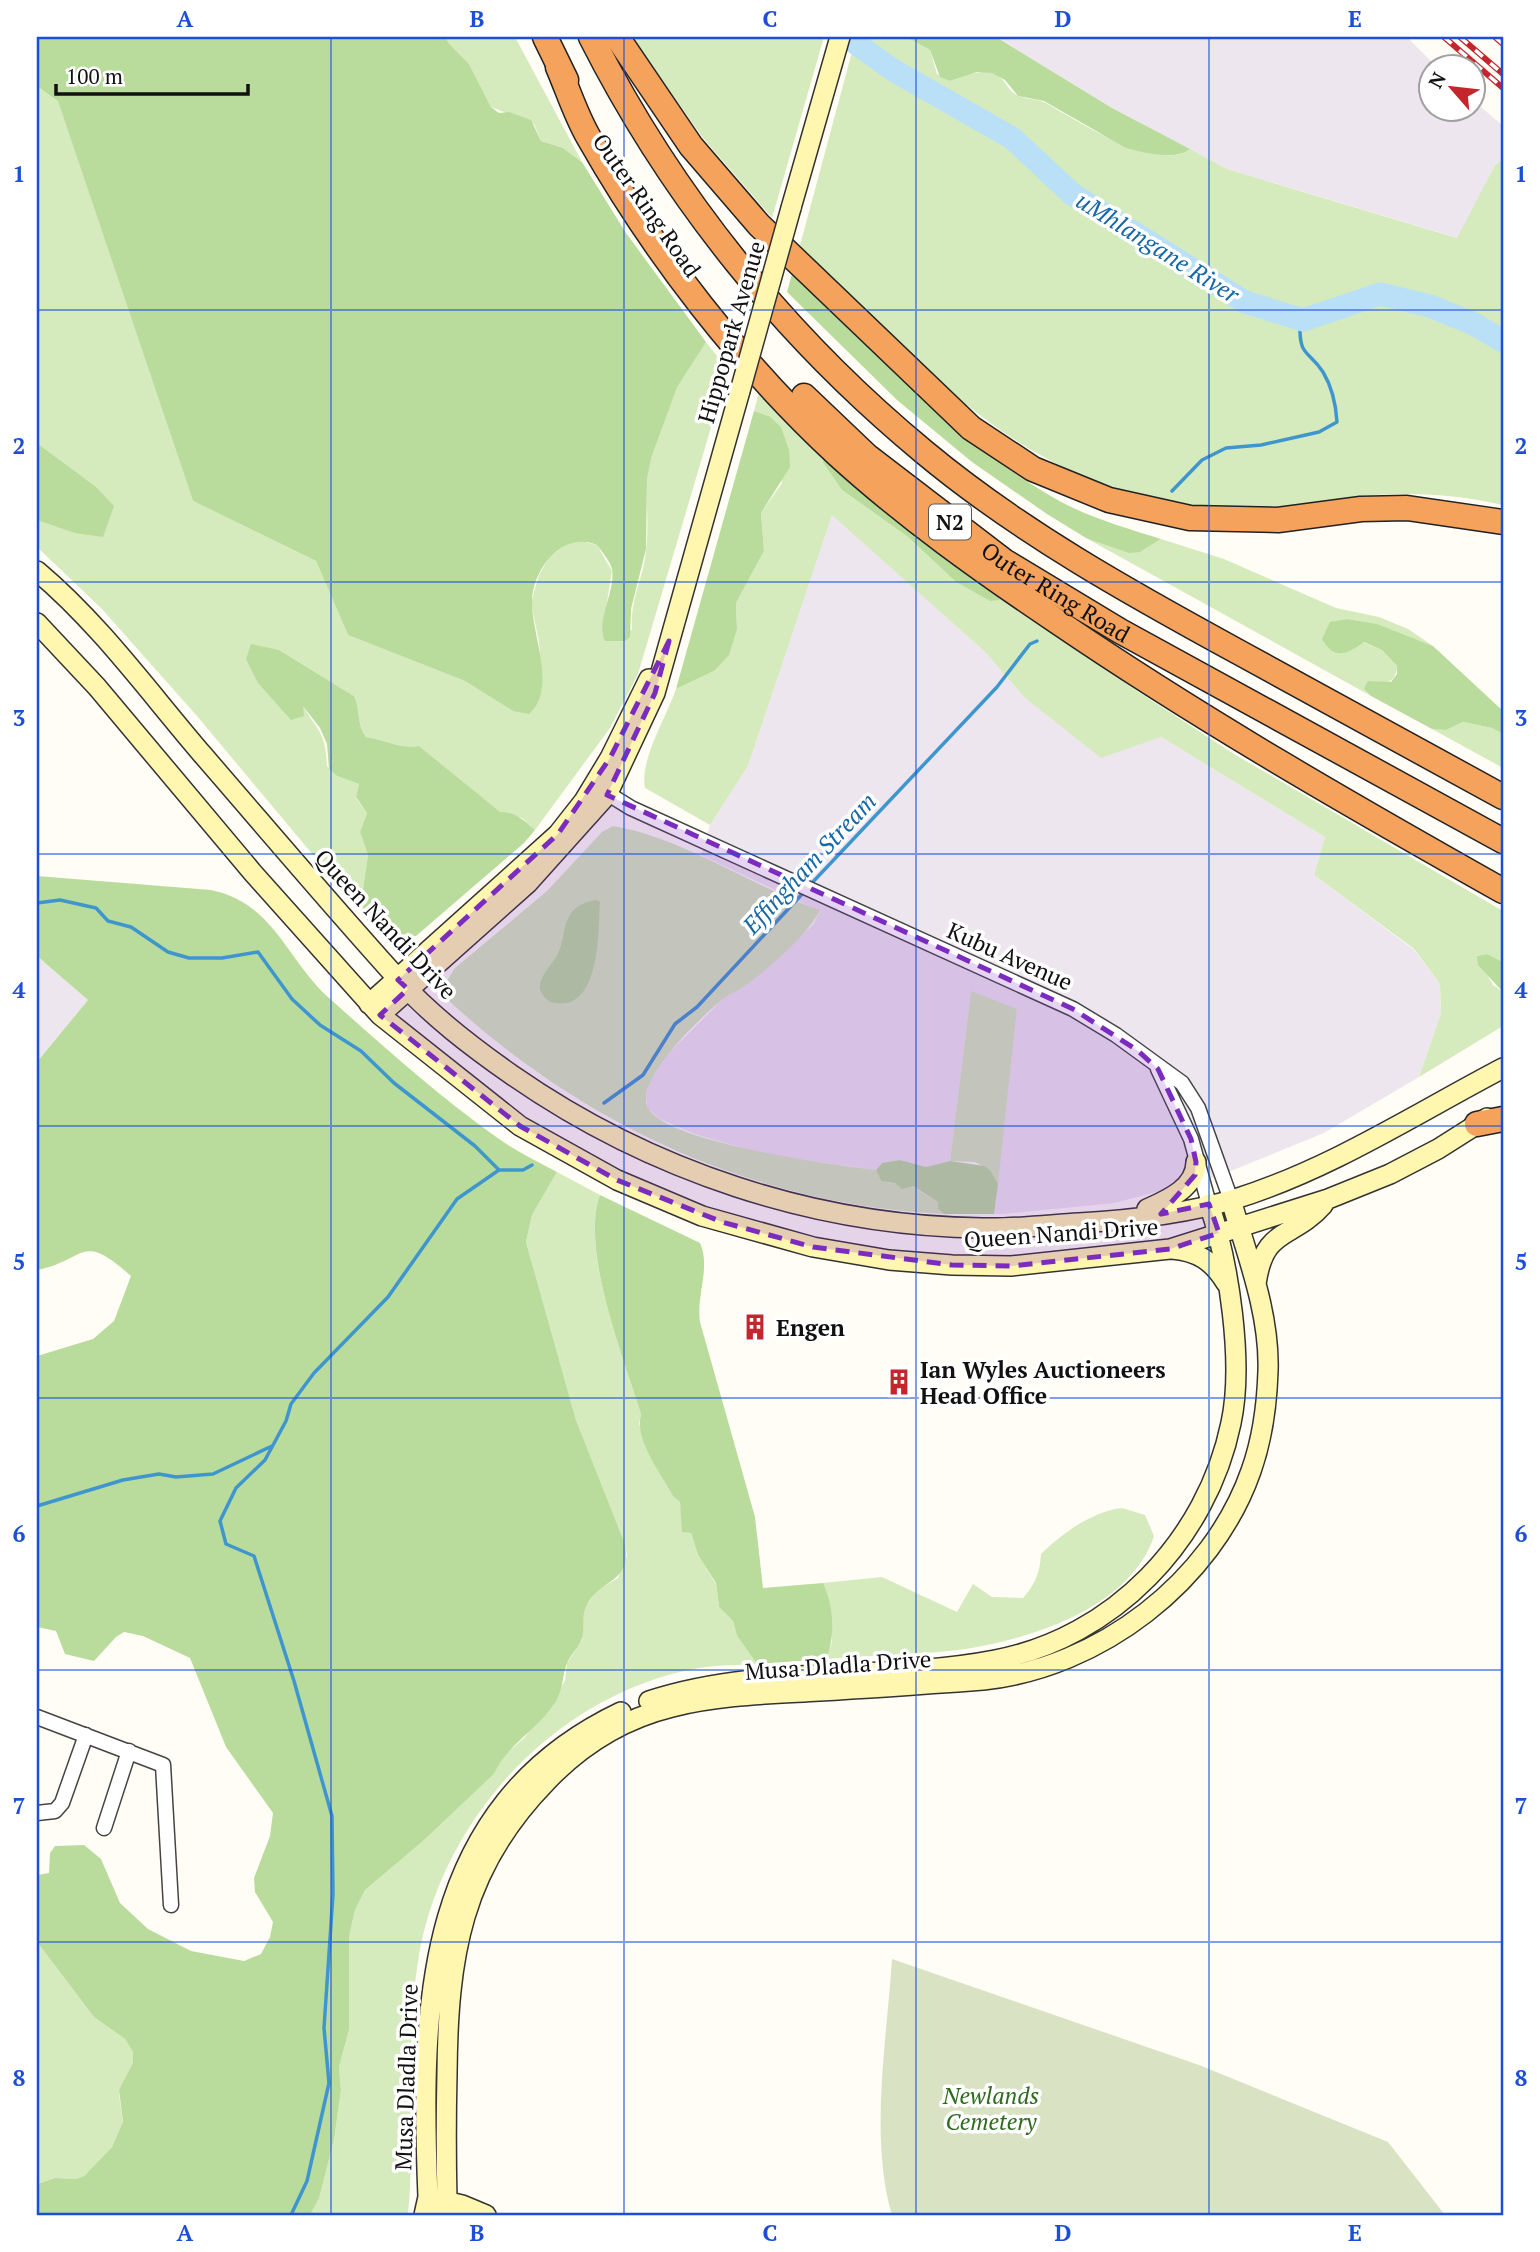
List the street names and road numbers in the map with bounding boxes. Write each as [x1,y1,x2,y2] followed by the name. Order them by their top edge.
[586,127,708,283] street label: Outer Ring Road
[690,237,772,427] street label: Hippopark Avenue
[929,504,971,540] road number: N2
[975,534,1136,649] street label: Outer Ring Road
[308,842,464,1006] street label: Queen Nandi Drive
[942,915,1078,997] street label: Kubu Avenue
[963,1211,1159,1255] street label: Queen Nandi Drive
[744,1643,932,1687] street label: Musa Dladla Drive
[387,1983,425,2171] street label: Musa Dladla Drive

